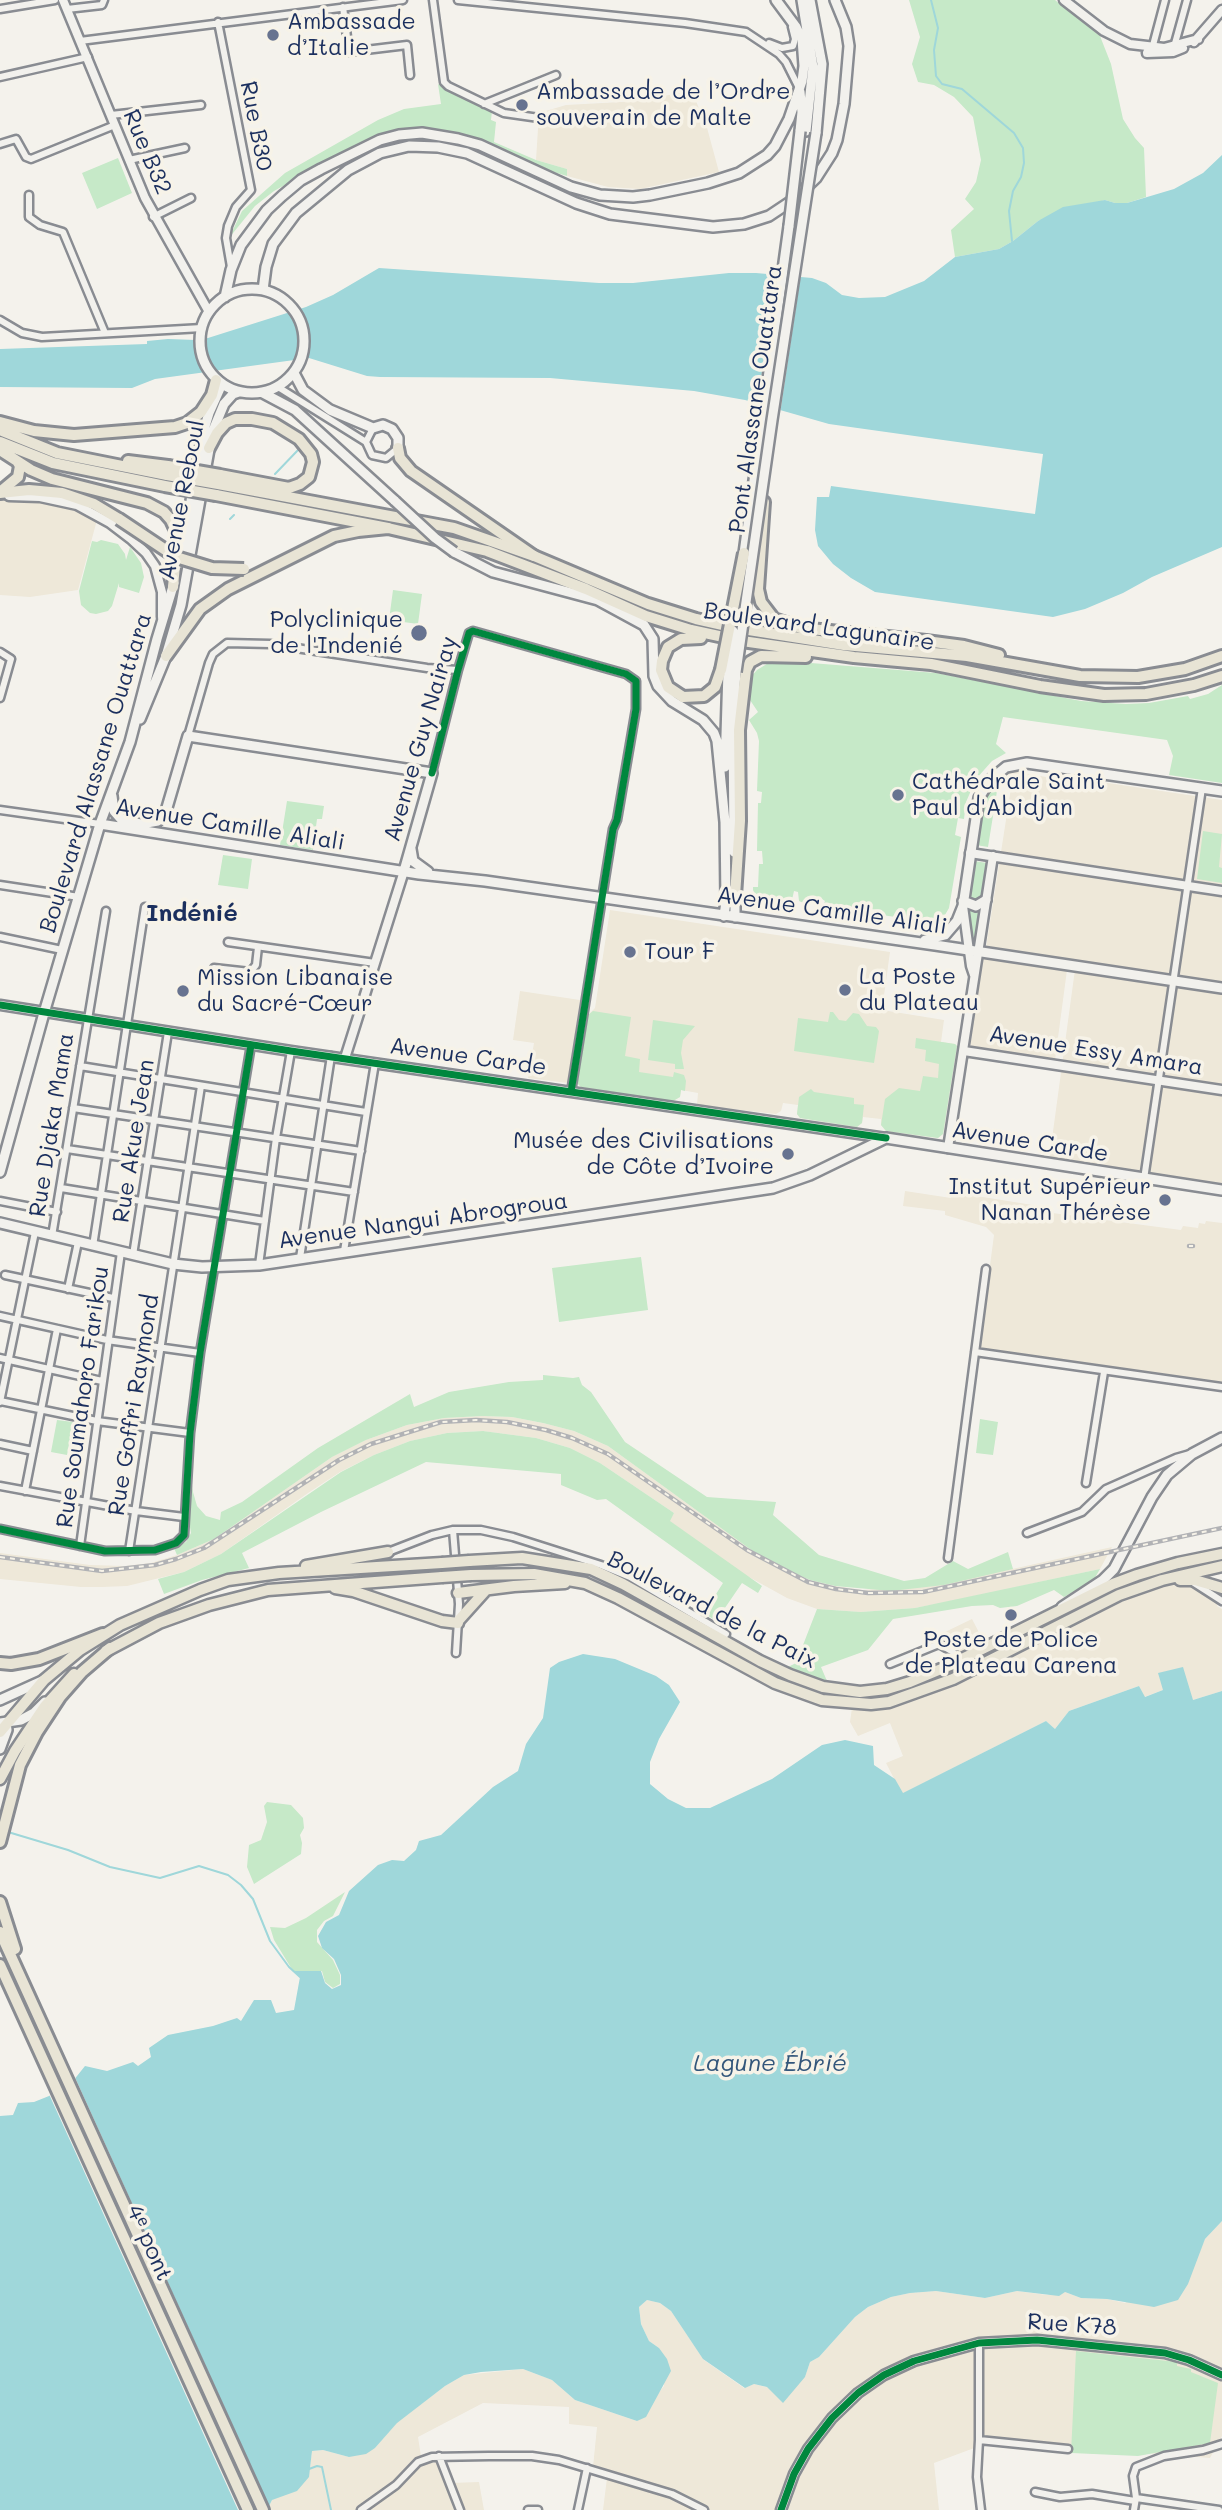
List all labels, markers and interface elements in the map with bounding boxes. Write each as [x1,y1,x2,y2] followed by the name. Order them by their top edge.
[287,8,416,62] place label: Ambassade d’Italie
[265,27,281,43] marker: Ambassade d’Italie
[536,78,790,132] place label: Ambassade de l’Ordre souverain de Malte
[234,79,278,173] street label: Rue B30
[514,97,530,113] marker: Ambassade de l’Ordre souverain de Malte
[117,105,177,199] street label: Rue B32
[724,263,788,535] street label: Pont Alassane Ouattara
[153,418,211,582] street label: Avenue Reboul
[702,597,936,657] street label: Boulevard Lagunaire
[270,606,403,660] place label: Polyclinique de l'Indenié
[34,610,158,936] street label: Boulevard Alassane Ouattara
[409,623,429,643] marker: Polyclinique de l'Indenié
[378,633,464,845] street label: Avenue Guy Nairay
[912,768,1105,822] place label: Cathédrale Saint Paul d'Abidjan
[890,787,906,803] marker: Cathédrale Saint Paul d'Abidjan
[113,793,347,857] street label: Avenue Camille Aliali
[715,881,949,941] street label: Avenue Camille Aliali
[146,900,238,928] district label: Indénié
[644,938,715,966] place label: Tour F
[622,944,638,960] marker: Tour F
[859,963,979,1017] place label: La Poste du Plateau
[197,964,393,1018] place label: Mission Libanaise du Sacré-Cœur
[837,982,853,998] marker: La Poste du Plateau
[175,983,191,999] marker: Mission Libanaise du Sacré-Cœur
[987,1020,1205,1082] street label: Avenue Essy Amara
[24,1031,80,1219] street label: Rue Djaka Mama
[388,1032,548,1082] street label: Avenue Carde
[107,1057,161,1225] street label: Rue Akue Jean
[950,1116,1110,1168] street label: Avenue Carde
[513,1127,774,1181] place label: Musée des Civilisations de Côte d’Ivoire
[780,1146,796,1162] marker: Musée des Civilisations de Côte d’Ivoire
[949,1173,1151,1227] place label: Institut Supérieur Nanan Thérèse
[276,1187,570,1255] street label: Avenue Nangui Abrogroua
[1157,1192,1173,1208] marker: Institut Supérieur Nanan Thérèse
[51,1264,115,1530] street label: Rue Soumahoro Farikou
[103,1292,165,1518] street label: Rue Goffri Raymond
[603,1545,821,1675] street label: Boulevard de la Paix
[1003,1607,1019,1623] marker: Poste de Police de Plateau Carena
[905,1626,1117,1680] place label: Poste de Police de Plateau Carena
[693,2050,847,2078] water label: Lagune Ébrié
[120,2201,178,2285] street label: 4ᵉ pont
[1026,2308,1118,2342] street label: Rue K78

